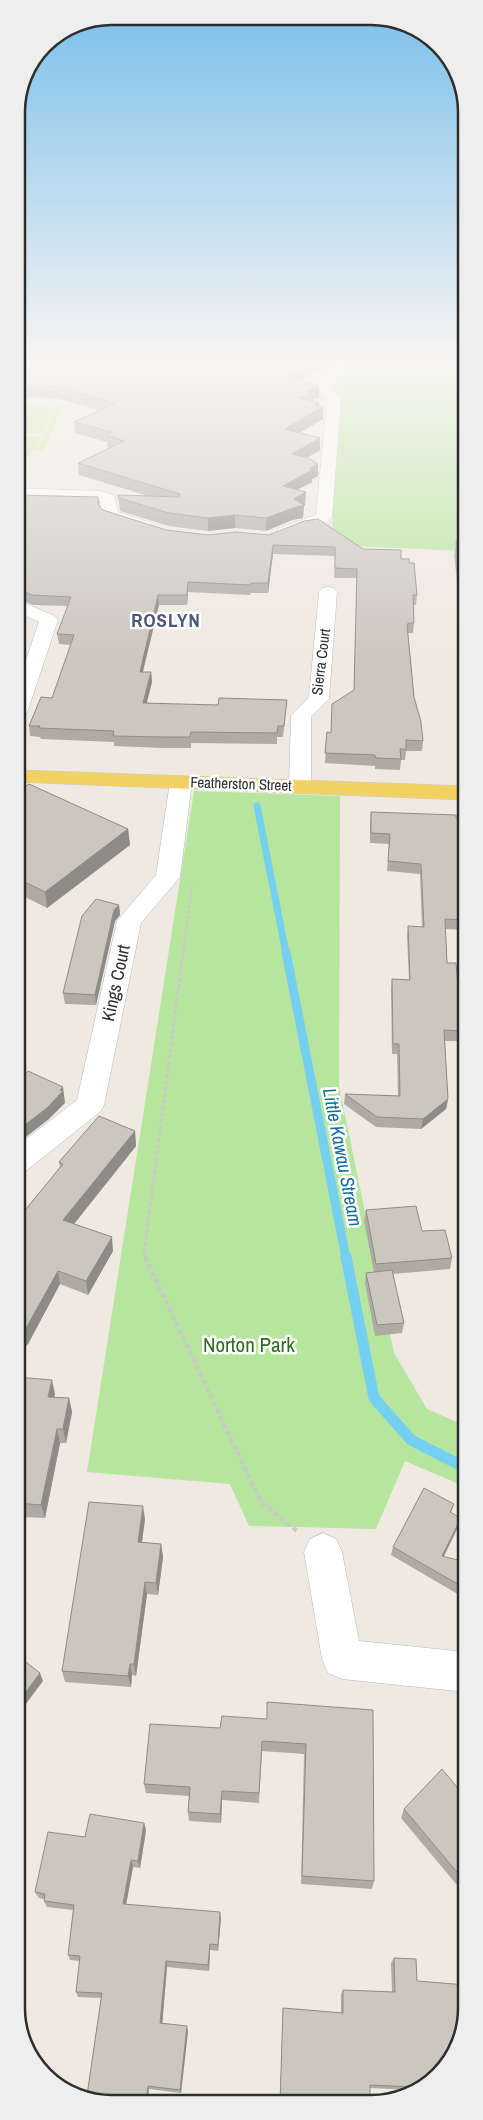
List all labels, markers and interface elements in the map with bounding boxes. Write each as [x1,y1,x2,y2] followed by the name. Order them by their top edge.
[131,607,201,633] district label: ROSLYN
[306,627,335,696] street label: Sierra Court
[190,771,293,796] street label: Featherston Street
[95,942,136,1024] street label: Kings Court
[317,1086,369,1228] water label: Little Kawau Stream
[203,1330,295,1359] park label: Norton Park

